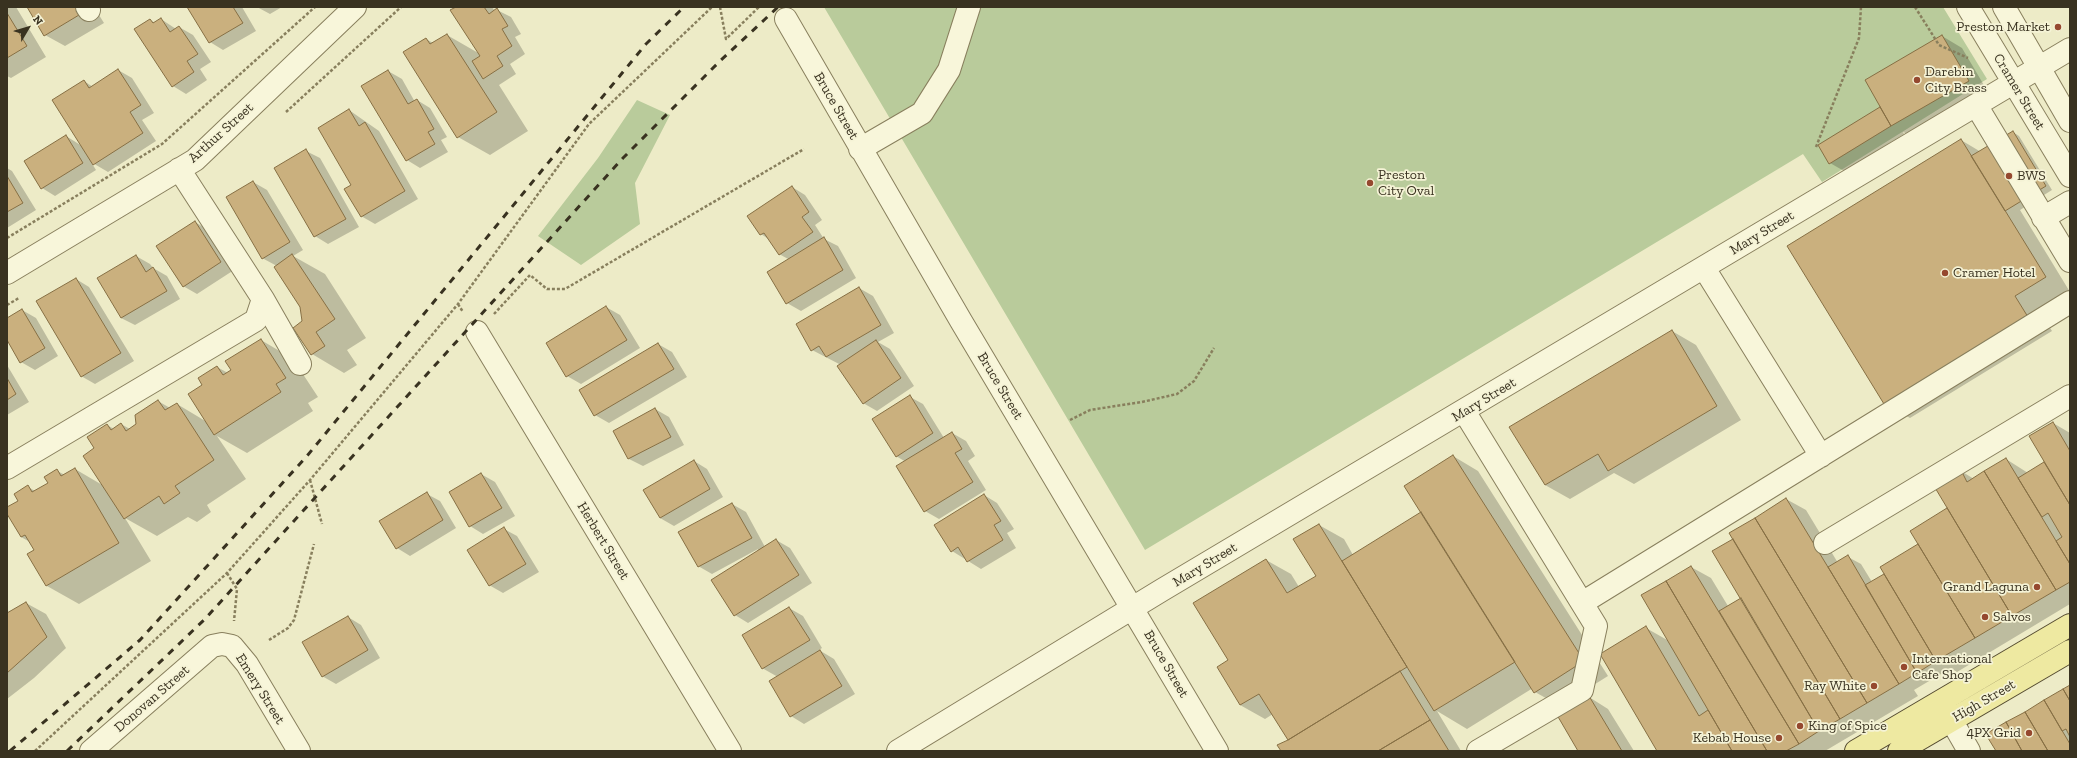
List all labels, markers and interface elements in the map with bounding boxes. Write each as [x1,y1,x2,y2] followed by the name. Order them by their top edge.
[8,8,48,48] north arrow
[30,13,46,28] text: N
[1956,19,2050,35] place label: Preston Market
[2053,22,2063,32] marker: Preston Market
[1990,51,2048,133] street label: Cramer Street
[1925,64,1987,96] place label: Darebin City Brass
[810,69,862,143] street label: Bruce Street
[1912,75,1922,85] marker: Darebin City Brass
[185,99,257,167] street label: Arthur Street
[1378,167,1434,200] place label: Preston City Oval
[2017,168,2046,184] place label: BWS
[2004,171,2014,181] marker: BWS
[1365,178,1375,188] marker: Preston City Oval
[1727,207,1797,259] street label: Mary Street
[1953,265,2035,281] place label: Cramer Hotel
[1940,268,1950,278] marker: Cramer Hotel
[973,349,1027,423] street label: Bruce Street
[1449,374,1519,426] street label: Mary Street
[573,499,633,583] street label: Herbert Street
[1170,539,1240,591] street label: Mary Street
[1943,579,2029,595] place label: Grand Laguna
[2032,582,2042,592] marker: Grand Laguna
[1993,609,2031,625] place label: Salvos
[1980,612,1990,622] marker: Salvos
[1140,627,1192,701] street label: Bruce Street
[232,651,288,727] street label: Emery Street
[1912,651,1992,684] place label: International Cafe Shop
[111,662,193,736] street label: Donovan Street
[1899,662,1909,672] marker: International Cafe Shop
[1949,676,2019,726] street label: High Street
[1804,678,1866,694] place label: Ray White
[1869,681,1879,691] marker: Ray White
[1808,718,1887,734] place label: King of Spice
[1795,721,1805,731] marker: King of Spice
[1966,725,2021,741] place label: 4PX Grid
[2024,728,2034,738] marker: 4PX Grid
[1693,730,1771,746] place label: Kebab House
[1774,733,1784,743] marker: Kebab House

